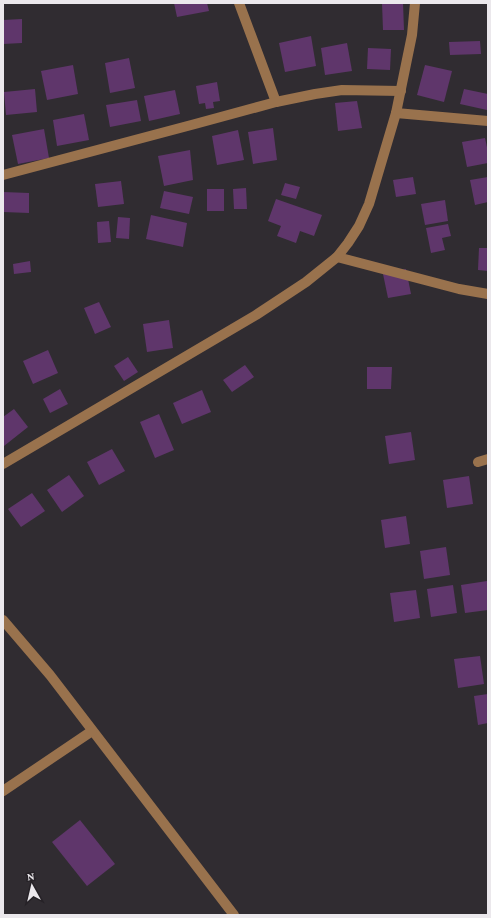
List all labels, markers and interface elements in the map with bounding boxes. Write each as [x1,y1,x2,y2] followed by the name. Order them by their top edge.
[12,866,52,906] north arrow
[26,870,36,883] text: N

